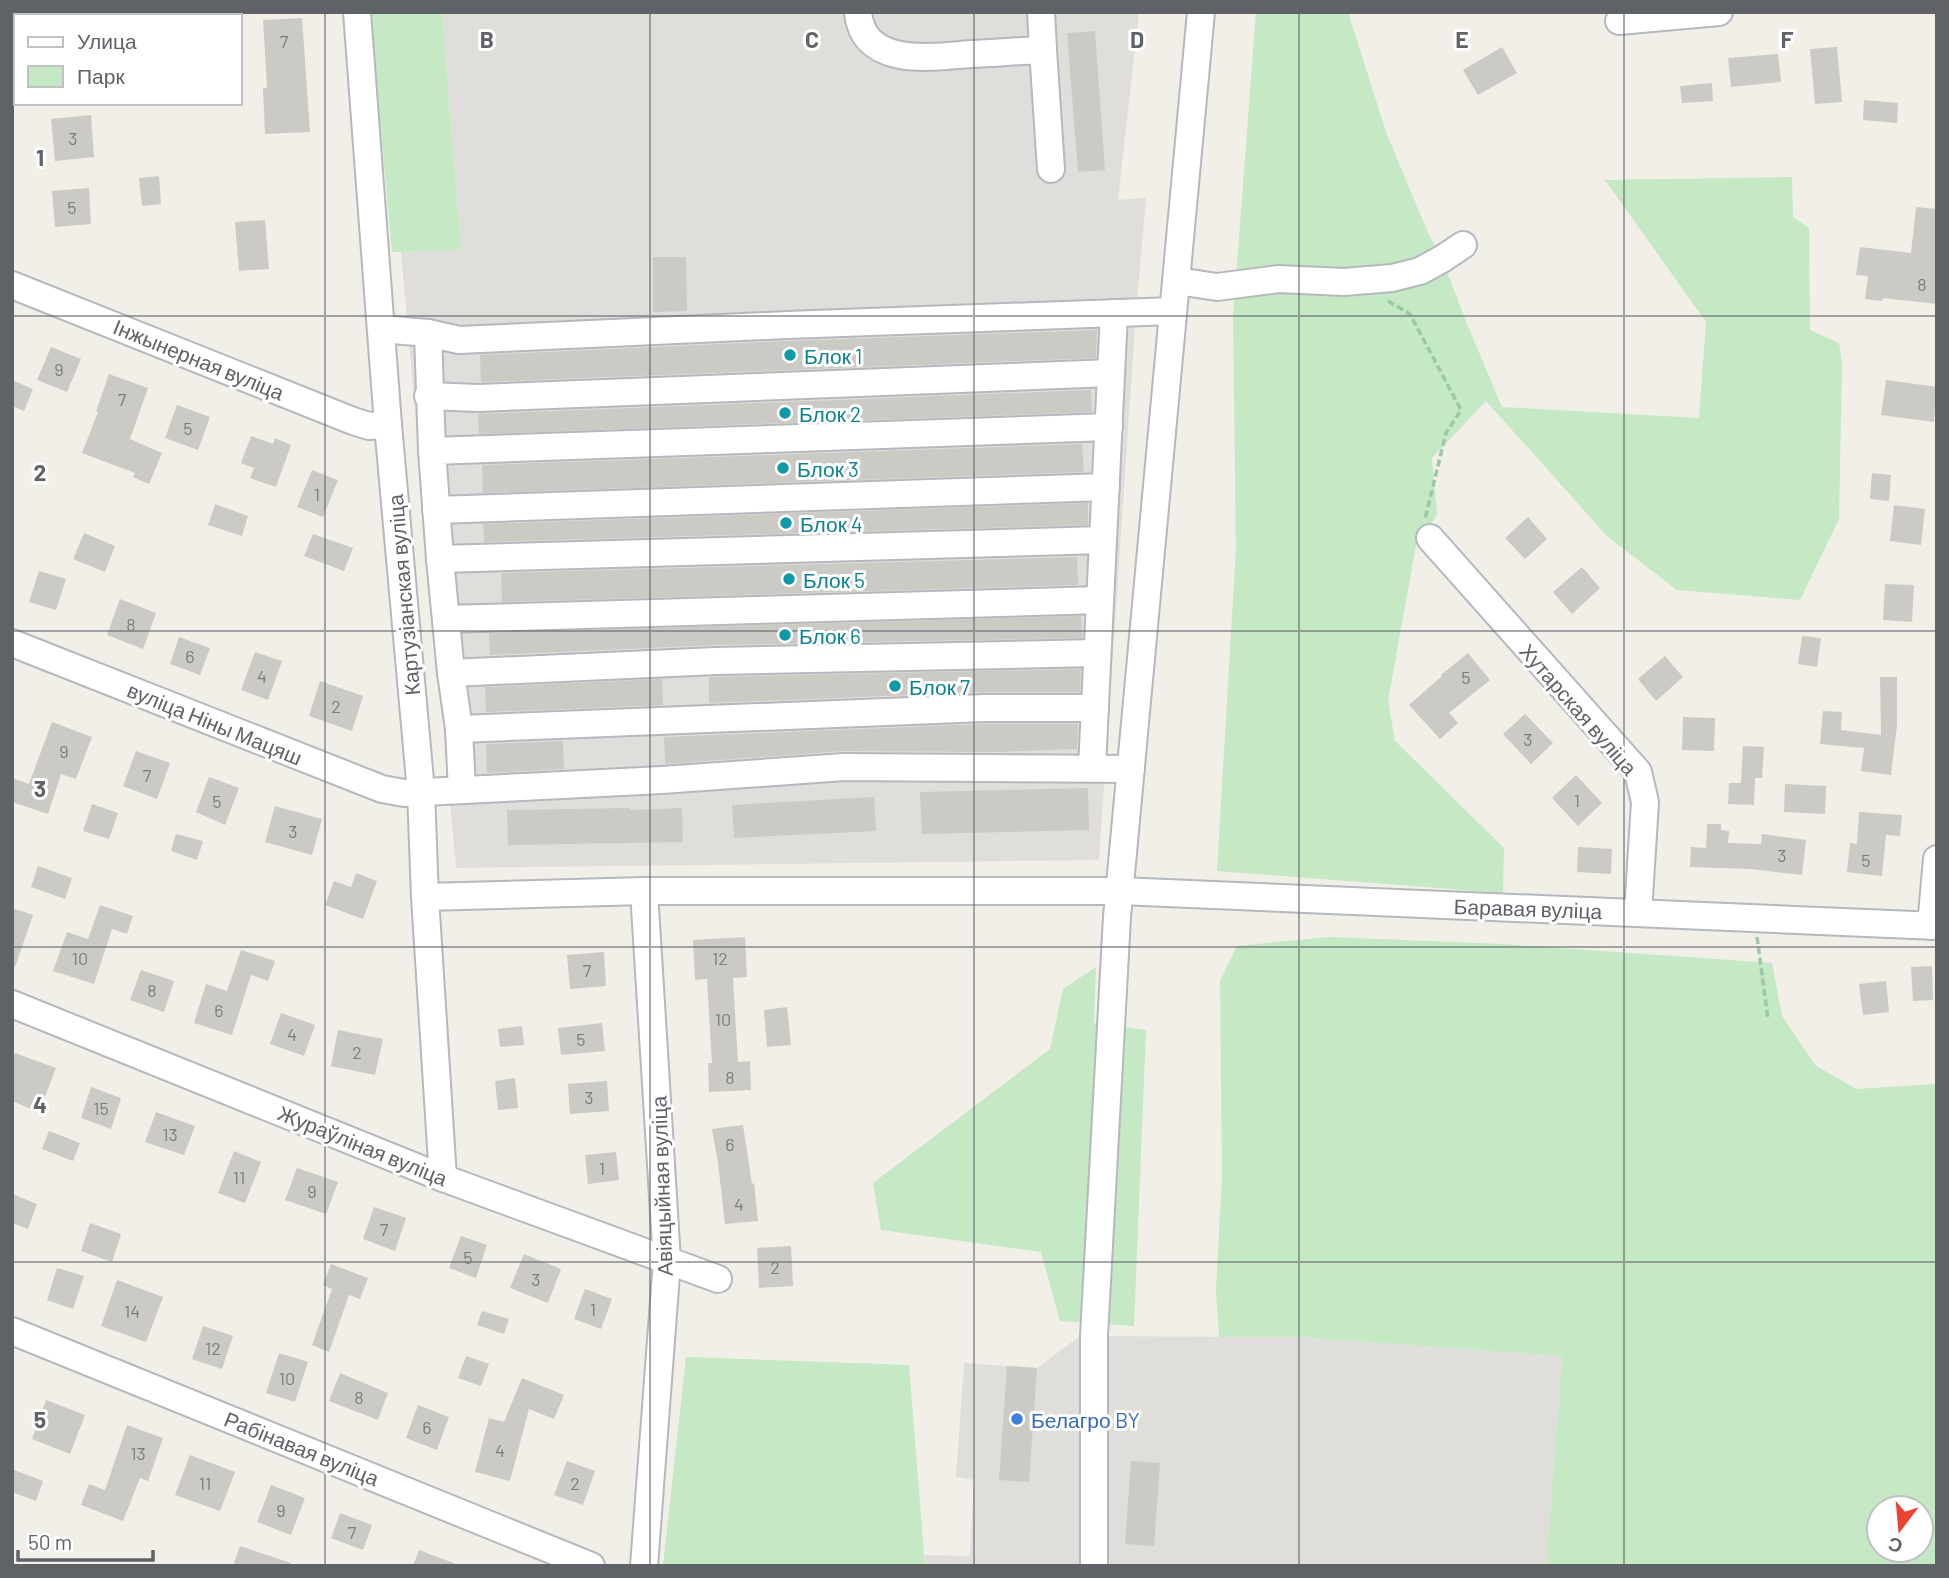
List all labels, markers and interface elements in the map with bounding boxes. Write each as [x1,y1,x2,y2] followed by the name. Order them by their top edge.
[14,14,242,105] legend
[480,25,494,53] text: B
[805,25,819,53] text: C
[1130,25,1144,53] text: D
[1455,25,1469,53] text: E
[1781,25,1794,53] text: F
[77,28,137,53] text: Улица
[280,30,289,52] house number: 7
[77,63,125,88] text: Парк
[68,127,78,149] house number: 3
[36,143,44,171] text: 1
[67,196,77,218] house number: 5
[1917,273,1927,295] house number: 8
[110,313,288,405] street label: Інжынерная вуліца
[804,343,862,368] place label: Блок 1
[782,347,798,363] marker: Блок 1
[54,358,64,380] house number: 9
[118,388,127,410] house number: 7
[799,401,861,426] place label: Блок 2
[777,405,793,421] marker: Блок 2
[183,417,193,439] house number: 5
[797,456,859,481] place label: Блок 3
[34,458,46,486] text: 2
[775,460,791,476] marker: Блок 3
[314,483,320,505] house number: 1
[382,493,424,697] street label: Картузіанская вуліца
[800,511,863,536] place label: Блок 4
[778,515,794,531] marker: Блок 4
[803,567,865,592] place label: Блок 5
[781,571,797,587] marker: Блок 5
[126,613,136,635] house number: 8
[799,623,861,648] place label: Блок 6
[777,627,793,643] marker: Блок 6
[1515,638,1643,780] street label: Хутарская вуліца
[185,645,195,667] house number: 6
[257,665,267,687] house number: 4
[1461,666,1471,688] house number: 5
[909,674,970,699] place label: Блок 7
[124,677,306,769] street label: вуліца Ніны Мацяш
[887,678,903,694] marker: Блок 7
[331,695,341,717] house number: 2
[1523,728,1533,750] house number: 3
[59,740,69,762] house number: 9
[143,764,152,786] house number: 7
[34,774,46,802] text: 3
[1574,789,1580,811] house number: 1
[212,790,222,812] house number: 5
[288,820,298,842] house number: 3
[1777,844,1787,866] house number: 3
[1861,849,1871,871] house number: 5
[1453,893,1603,923] street label: Баравая вуліца
[72,947,88,969] house number: 10
[712,947,728,969] house number: 12
[583,959,592,981] house number: 7
[147,979,157,1001] house number: 8
[214,999,224,1021] house number: 6
[715,1008,731,1030] house number: 10
[287,1023,297,1045] house number: 4
[576,1028,586,1050] house number: 5
[352,1041,362,1063] house number: 2
[725,1066,735,1088] house number: 8
[584,1086,594,1108] house number: 3
[33,1090,47,1118] text: 4
[645,1095,677,1277] street label: Авіяцыйная вуліца
[93,1097,109,1119] house number: 15
[275,1100,452,1190] street label: Жураўліная вуліца
[162,1123,178,1145] house number: 13
[725,1133,735,1155] house number: 6
[599,1157,605,1179] house number: 1
[233,1166,245,1188] house number: 11
[307,1180,317,1202] house number: 9
[734,1193,744,1215] house number: 4
[380,1218,389,1240] house number: 7
[463,1246,473,1268] house number: 5
[770,1256,780,1278] house number: 2
[531,1268,541,1290] house number: 3
[590,1298,596,1320] house number: 1
[124,1300,140,1322] house number: 14
[205,1337,221,1359] house number: 12
[279,1367,295,1389] house number: 10
[354,1386,364,1408] house number: 8
[34,1405,46,1433] text: 5
[221,1406,383,1491] street label: Рабінавая вуліца
[1031,1407,1140,1432] place label: Белагро BY
[1009,1411,1025,1427] marker: Белагро BY
[422,1416,432,1438] house number: 6
[495,1439,505,1461] house number: 4
[130,1442,146,1464] house number: 13
[199,1472,211,1494] house number: 11
[570,1472,580,1494] house number: 2
[1865,1494,1935,1564] north arrow
[276,1499,286,1521] house number: 9
[18,1518,152,1562] scale bar
[348,1521,357,1543] house number: 7
[28,1529,72,1554] text: 50 m
[1885,1533,1905,1559] text: С

